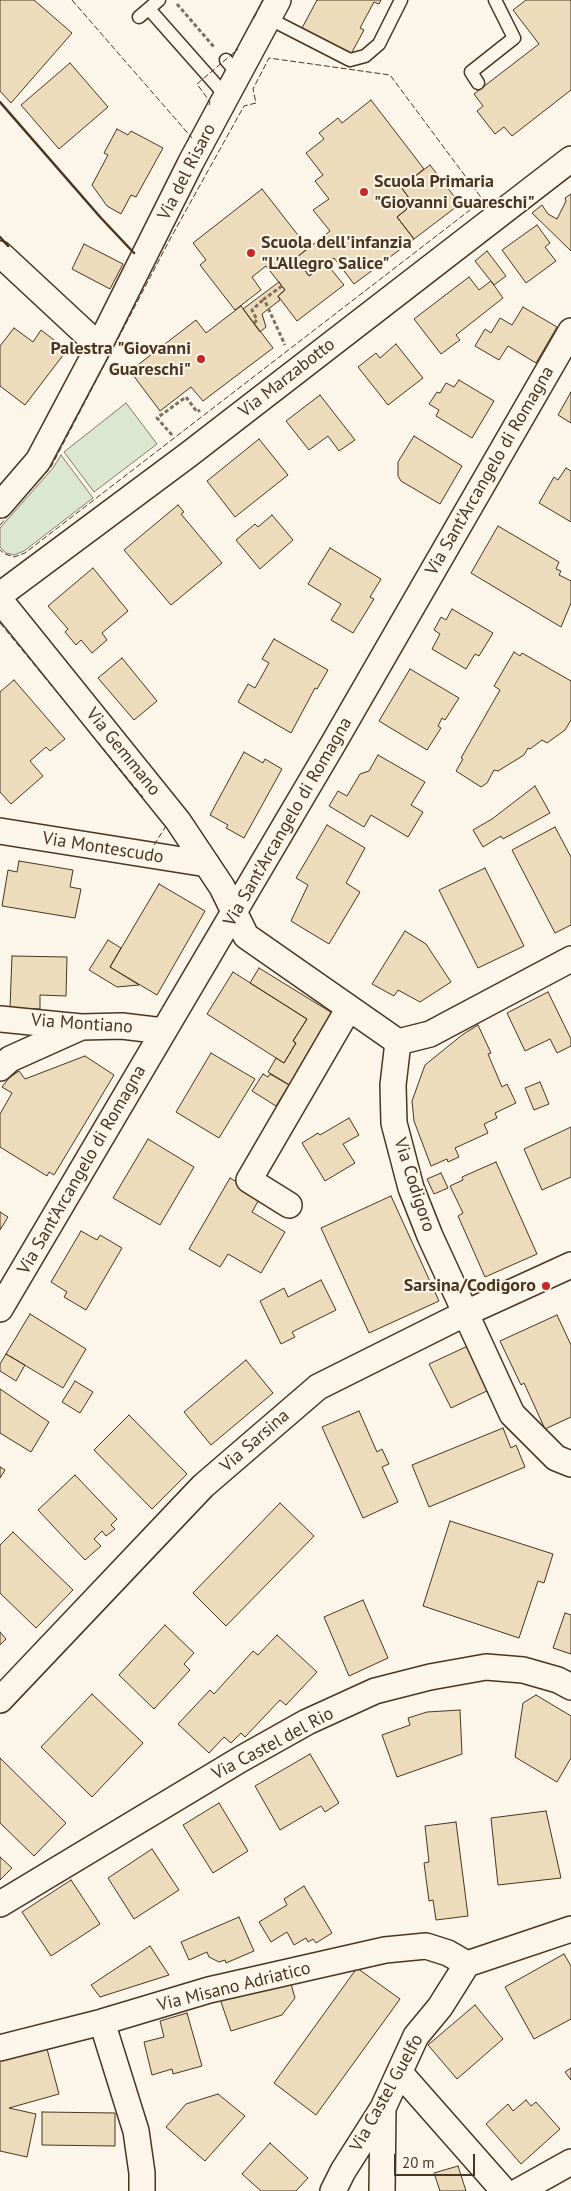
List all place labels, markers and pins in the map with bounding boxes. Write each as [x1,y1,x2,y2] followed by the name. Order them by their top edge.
[374,171,535,213] place label: Scuola Primaria "Giovanni Guareschi"
[358,186,370,198] marker: Scuola Primaria "Giovanni Guareschi"
[261,232,412,274] place label: Scuola dell'infanzia "L'Allegro Salice"
[245,247,257,259] marker: Scuola dell'infanzia "L'Allegro Salice"
[50,338,191,380] place label: Palestra "Giovanni Guareschi"
[195,353,207,365] marker: Palestra "Giovanni Guareschi"
[404,1275,536,1297] place label: Sarsina/Codigoro
[540,1280,552,1292] marker: Sarsina/Codigoro

